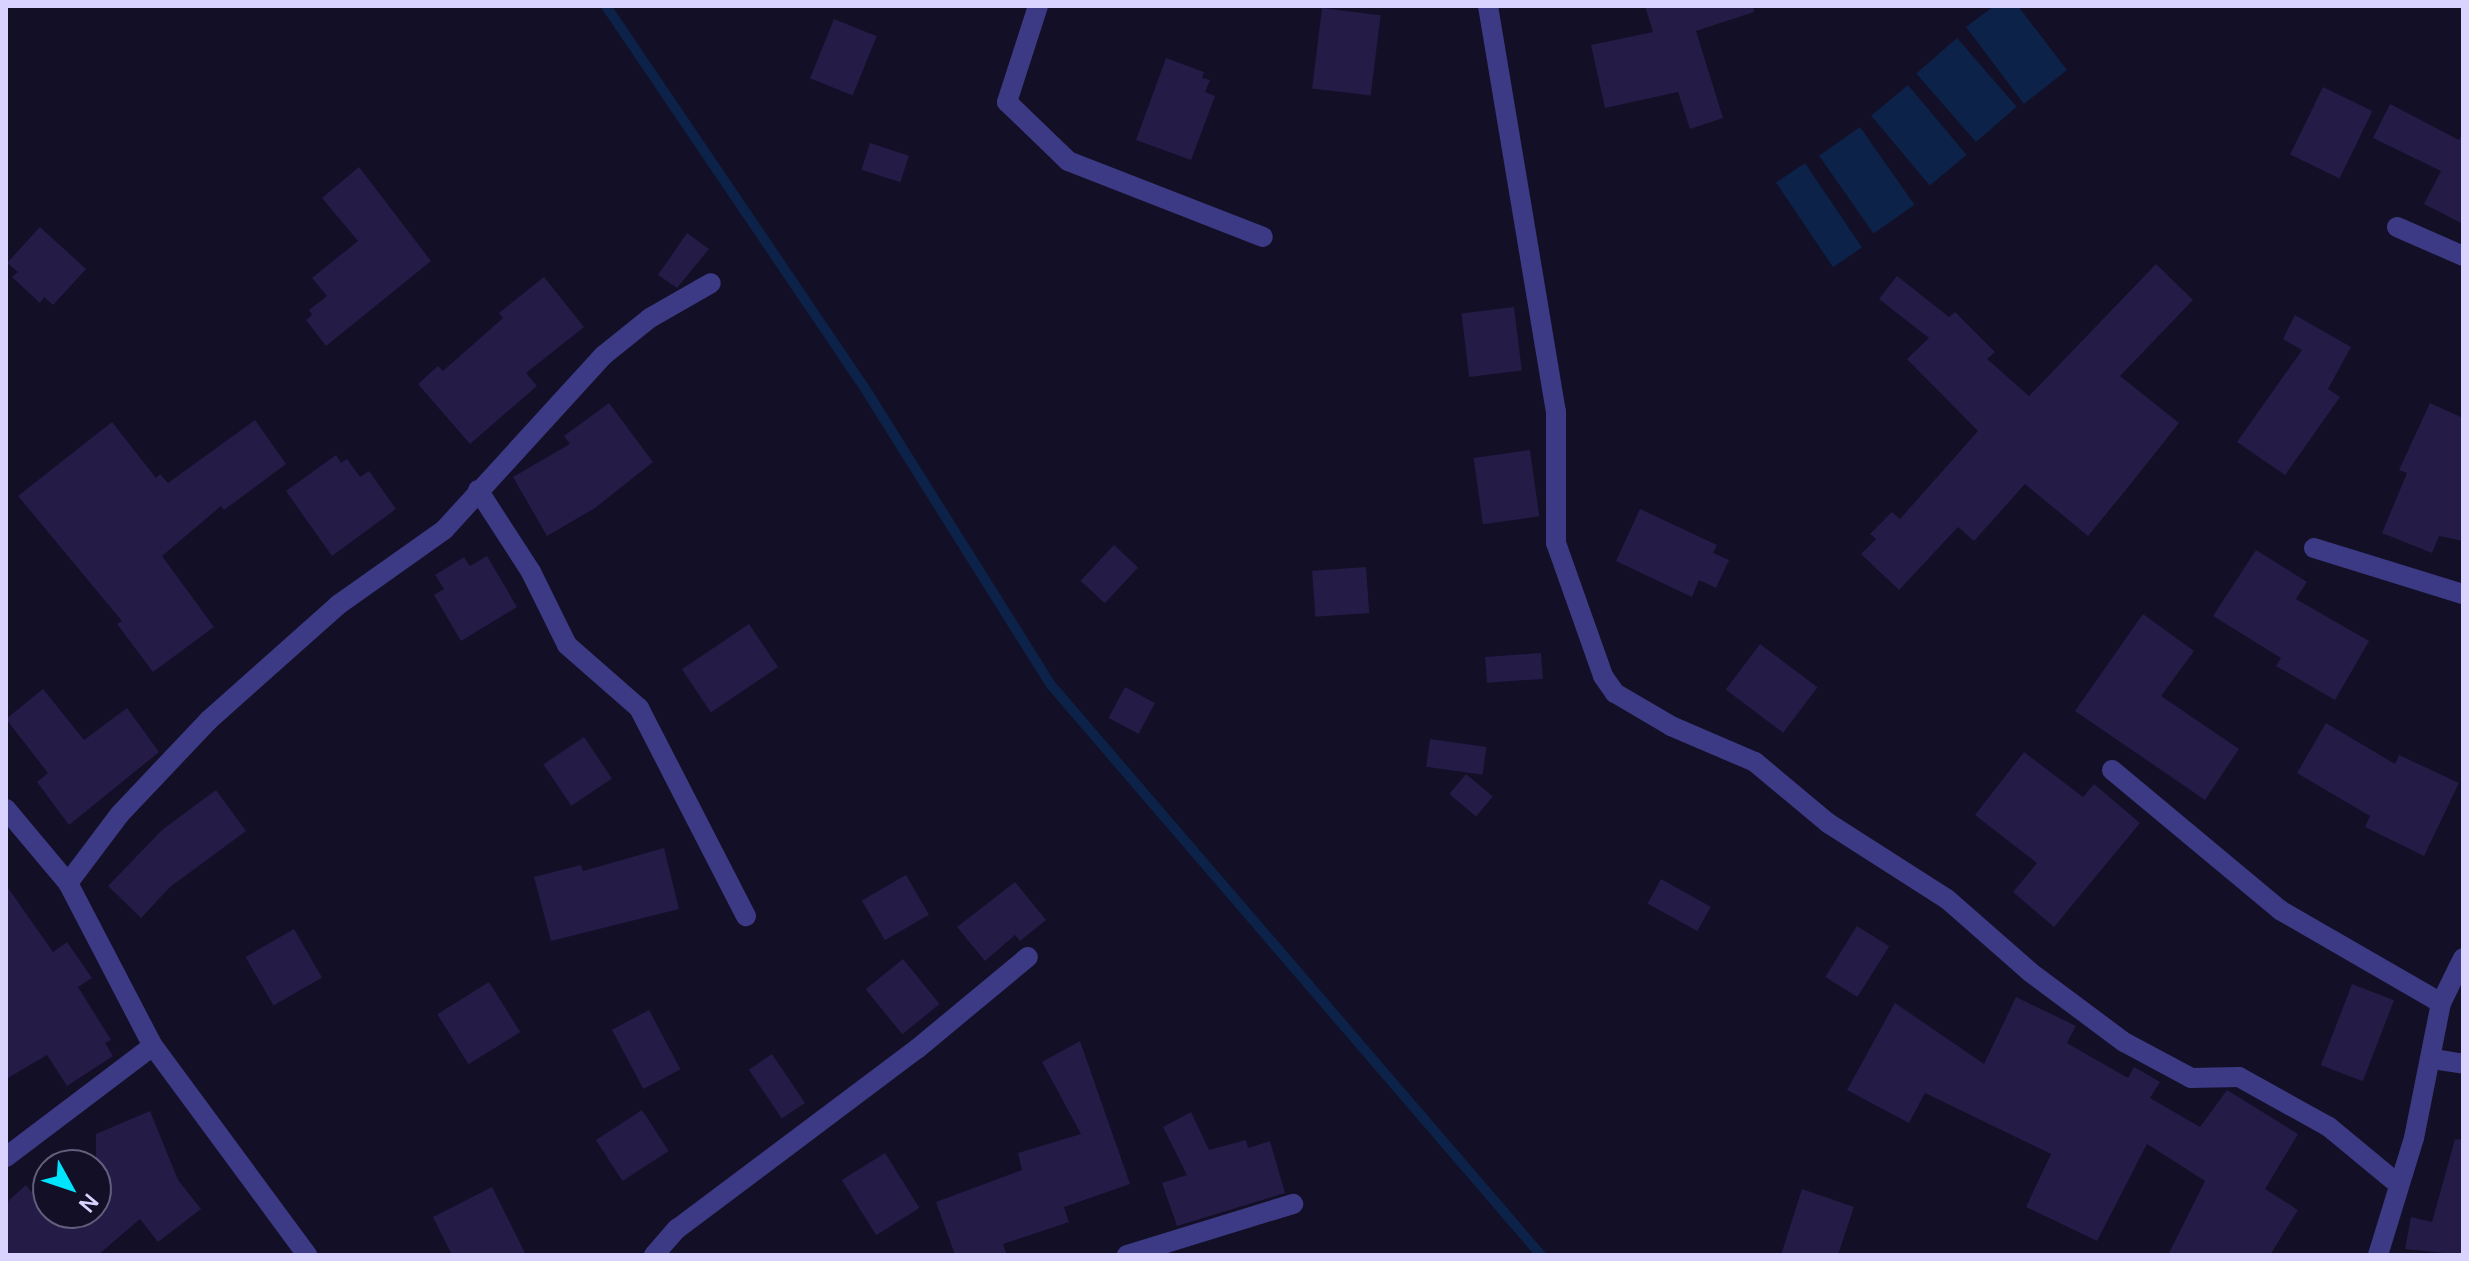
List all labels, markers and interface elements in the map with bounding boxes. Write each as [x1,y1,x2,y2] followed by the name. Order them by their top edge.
[32,1149,112,1229] north arrow
[72,1187,105,1219] text: N

